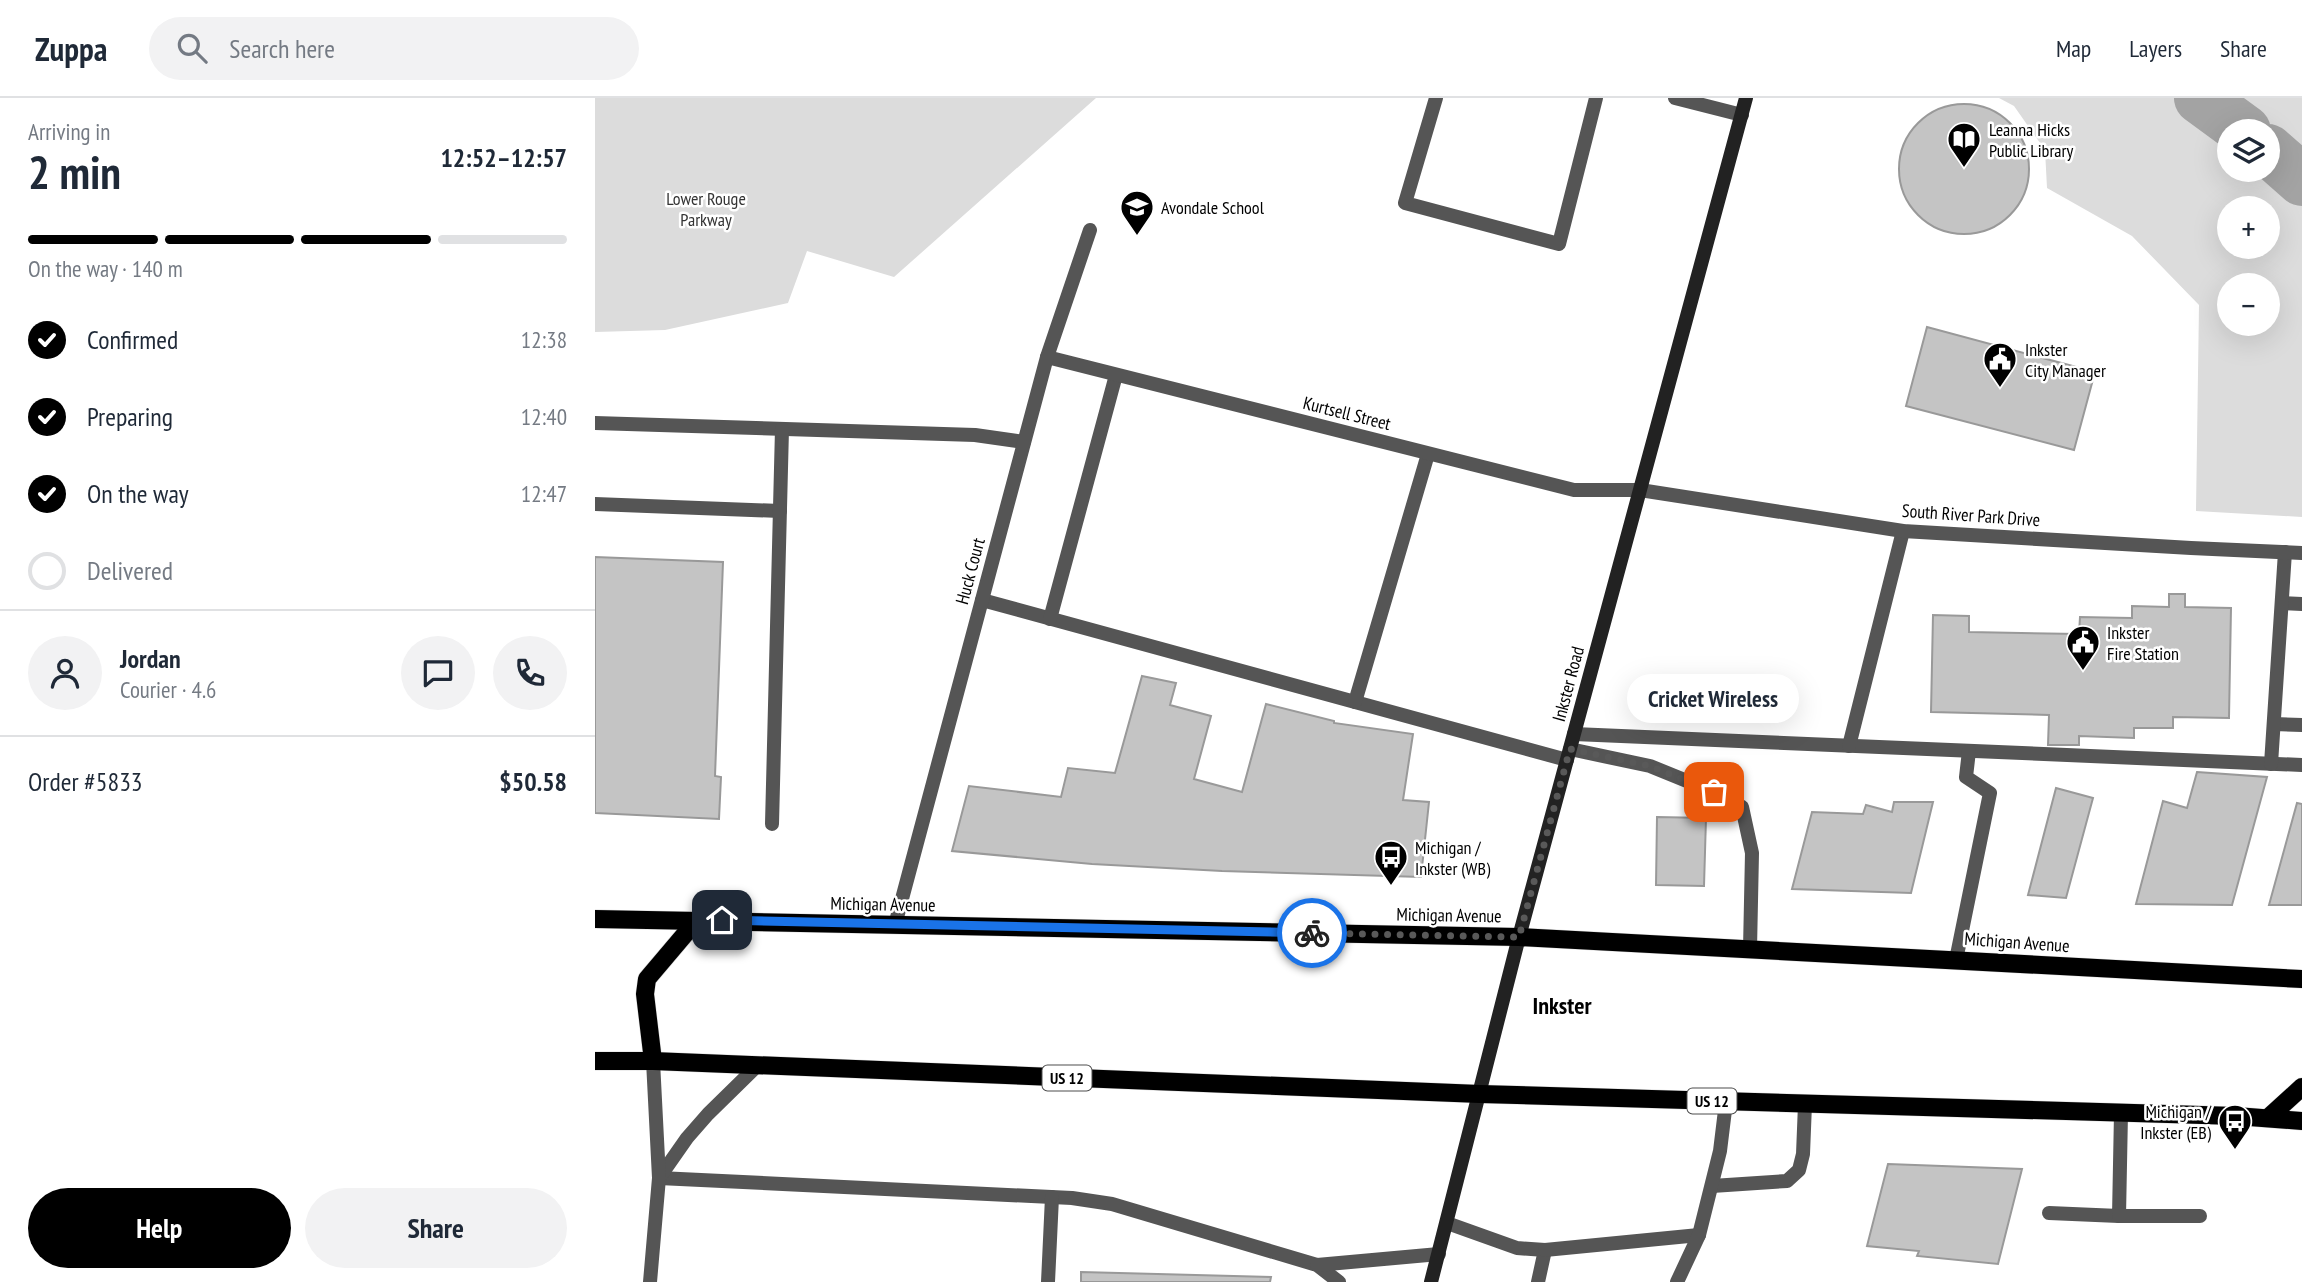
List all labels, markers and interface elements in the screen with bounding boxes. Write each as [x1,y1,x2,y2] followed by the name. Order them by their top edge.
[149,17,639,80] search box
[35,27,107,70] text: Zuppa
[173,29,211,67] icon: search
[229,32,335,65] text: Search here
[2056,33,2091,64] text: Map
[2129,33,2182,64] text: Layers
[2220,33,2267,64] text: Share
[28,117,110,146] text: Arriving in
[1989,118,2073,162] place label: Leanna Hicks Public Library
[2217,119,2280,336] map controls
[2217,119,2280,182] button: layers
[1945,120,1983,169] library icon: Leanna Hicks Public Library
[440,141,567,174] text: 12:52–12:57
[28,142,121,202] text: 2 min
[666,187,746,231] park label: Lower Rouge Parkway
[1118,188,1156,237] school or university icon: Avondale School
[1161,196,1265,219] place label: Avondale School
[2217,196,2280,259] button: +
[28,254,183,283] text: On the way · 140 m
[2217,273,2280,336] button: −
[28,321,66,359] icon: check
[87,323,178,356] text: Confirmed
[521,325,567,354] text: 12:38
[2025,338,2106,382] place label: Inkster City Manager
[1981,340,2019,389] public building icon: Inkster City Manager
[1301,391,1393,435] street label: Kurtsell Street
[28,398,66,436] icon: check
[87,400,173,433] text: Preparing
[521,402,567,431] text: 12:40
[28,475,66,513] icon: check
[87,477,189,510] text: On the way
[521,479,567,508] text: 12:47
[1901,499,2041,531] street label: South River Park Drive
[950,535,990,607] street label: Huck Court
[87,554,173,587] text: Delivered
[2107,621,2179,665] place label: Inkster Fire Station
[2064,623,2102,672] public building icon: Inkster Fire Station
[28,636,102,710] button: person
[401,636,475,710] button: chat
[493,636,567,710] button: phone
[120,642,181,675] text: Jordan
[1547,644,1589,724] street label: Inkster Road
[1628,673,1800,722] callout: Cricket Wireless
[120,675,216,704] text: Courier · 4.6
[1648,684,1778,713] text: Cricket Wireless
[1684,762,1744,822] pin
[28,765,143,798] text: Order #5833
[499,765,567,798] text: $50.58
[1695,773,1733,811] icon: bag
[1415,836,1491,880] place label: Michigan / Inkster (WB)
[1372,838,1410,887] bus stop icon: Michigan / Inkster (WB)
[692,890,752,950] pin
[830,892,936,916] street label: Michigan Avenue
[1277,898,1347,968] courier
[703,901,741,939] icon: home
[1396,903,1502,927] street label: Michigan Avenue
[1293,914,1331,952] icon: bike
[1964,927,2070,957] street label: Michigan Avenue
[1532,990,1592,1021] district label: Inkster
[1043,1066,1091,1090] road number: US 12
[1687,1088,1737,1113] road number: US 12
[2140,1100,2212,1144] place label: Michigan / Inkster (EB)
[2216,1102,2254,1151] bus stop icon: Michigan / Inkster (EB)
[28,1188,291,1268] button: Help
[305,1188,567,1268] button: Share

